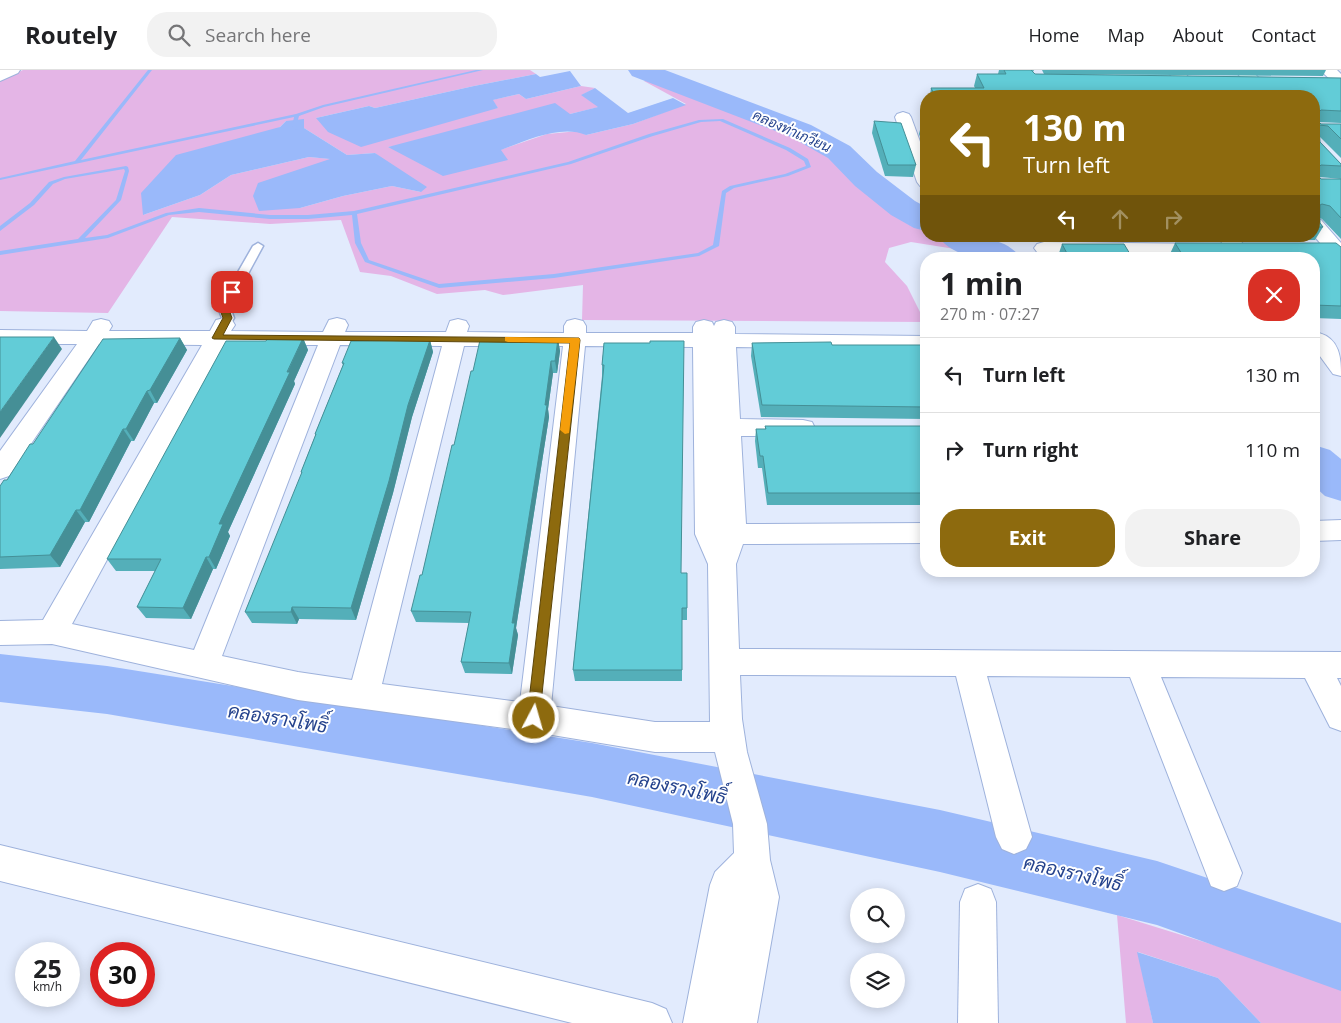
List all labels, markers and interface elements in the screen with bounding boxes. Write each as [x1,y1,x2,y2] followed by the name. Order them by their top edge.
[147,12,497,57] search box
[25,18,117,51] text: Routely
[165,21,193,49] icon: search
[205,22,311,48] text: Search here
[1029,23,1079,47] text: Home
[1107,23,1145,47] text: Map
[1173,23,1223,47] text: About
[1251,23,1316,47] text: Contact
[1023,104,1127,151] text: 130 m
[750,105,834,156] water label: คลองท่าเกวียน
[940,110,1005,175] icon: left
[1023,149,1110,179] text: Turn left
[1053,205,1081,233] icon: left
[1106,205,1134,233] icon: ahead
[1159,205,1187,233] icon: right
[940,263,1023,304] text: 1 min
[1248,269,1300,321] button: close
[211,271,253,313] pin
[218,278,246,306] icon: arrive
[940,303,1040,325] text: 270 m · 07:27
[940,361,968,389] icon: left
[983,362,1065,388] text: Turn left
[1245,362,1300,388] text: 130 m
[940,436,968,464] icon: right
[983,437,1078,463] text: Turn right
[1245,437,1300,463] text: 110 m
[940,509,1115,567] button: Exit
[1125,509,1300,567] button: Share
[507,691,559,743] position arrow
[226,692,334,739] water label: คลองรางโพธิ์
[625,759,734,811] water label: คลองรางโพธิ์
[1021,844,1130,898] water label: คลองรางโพธิ์
[850,888,905,1008] map controls
[850,888,905,943] button: search
[90,942,155,1007] speed limit sign: 30
[33,951,62,985] text: 25
[850,953,905,1008] button: layers
[33,978,62,995] text: km/h

